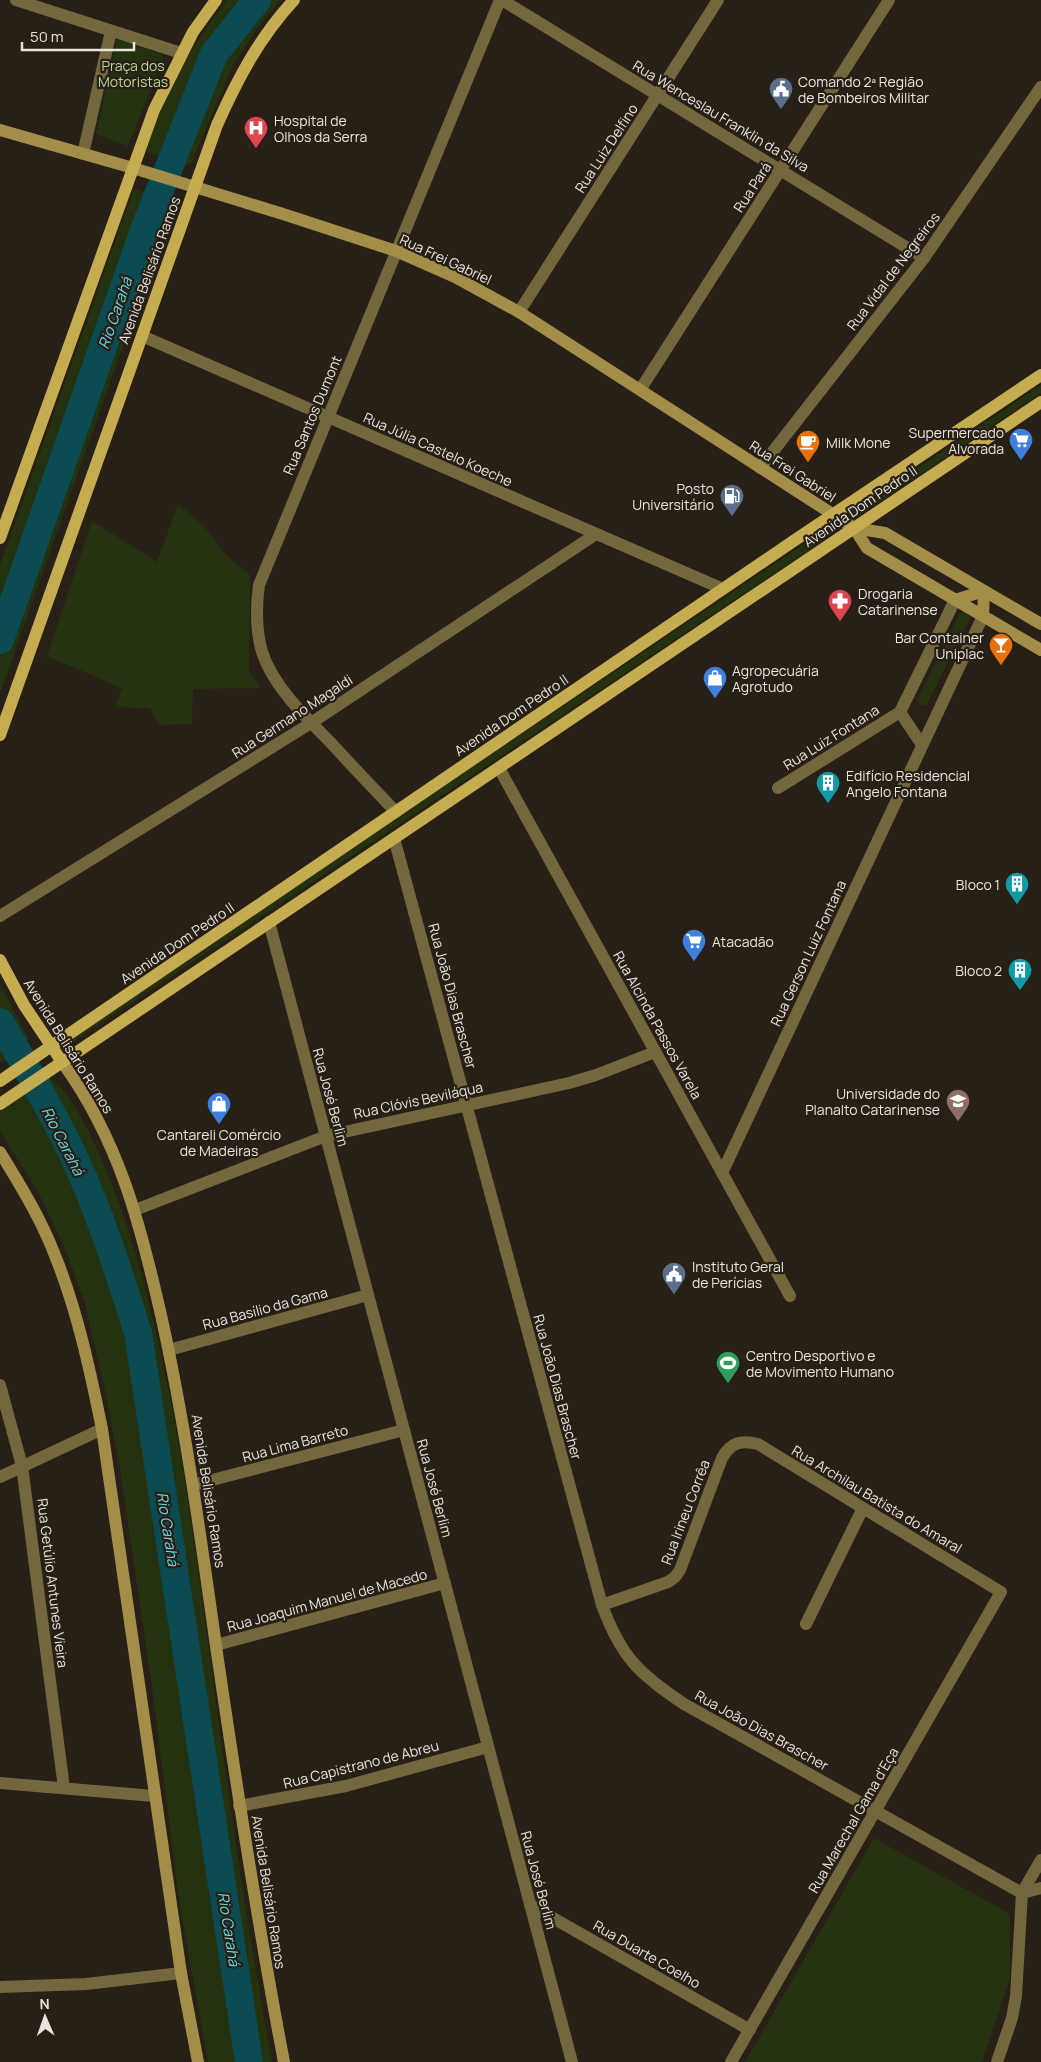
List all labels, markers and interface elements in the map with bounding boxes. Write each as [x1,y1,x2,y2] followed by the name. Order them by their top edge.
[22,20,135,52] scale bar
[30,26,64,47] text: 50 m
[98,56,168,91] park label: Praça dos Motoristas
[629,56,813,176] street label: Rua Wenceslau Franklin da Silva
[798,72,929,107] place label: Comando 2ª Região de Bombeiros Militar
[768,76,794,110] public building icon: Comando 2ª Região de Bombeiros Militar
[570,100,642,196] street label: Rua Luiz Delfino
[274,111,367,146] place label: Hospital de Olhos da Serra
[243,115,269,149] hospital icon: Hospital de Olhos da Serra
[729,158,775,216] street label: Rua Pará
[113,194,185,346] street label: Avenida Belisário Ramos
[842,208,944,334] street label: Rua Vidal de Negreiros
[397,229,495,289] street label: Rua Frei Gabriel
[93,274,137,352] water label: Rio Carahá
[278,352,346,478] street label: Rua Santos Dumont
[361,408,515,490] street label: Rua Júlia Castelo Koeche
[909,423,1004,458] place label: Supermercado Alvorada
[1008,427,1034,461] supermarket icon: Supermercado Alvorada
[795,429,821,463] cafe icon: Milk Mone
[826,433,891,452] place label: Milk Mone
[746,436,840,506] street label: Rua Frei Gabriel
[799,461,921,551] street label: Avenida Dom Pedro II
[632,479,714,514] place label: Posto Universitário
[719,483,745,517] fuel station icon: Posto Universitário
[858,584,938,619] place label: Drogaria Catarinense
[827,588,853,622] pharmacy icon: Drogaria Catarinense
[895,628,984,663] place label: Bar Container Uniplac
[988,632,1014,666] bar icon: Bar Container Uniplac
[732,661,819,696] place label: Agropecuária Agrotudo
[702,665,728,699] shop icon: Agropecuária Agrotudo
[228,670,356,762] street label: Rua Germano Magaldi
[450,670,572,760] street label: Avenida Dom Pedro II
[780,700,882,774] street label: Rua Luiz Fontana
[846,766,970,801] place label: Edifício Residencial Angelo Fontana
[815,770,841,804] building icon: Edifício Residencial Angelo Fontana
[1004,871,1030,905] building icon: Bloco 1
[956,875,1000,894] place label: Bloco 1
[766,877,850,1029] street label: Rua Gerson Luiz Fontana
[116,898,238,988] street label: Avenida Dom Pedro II
[424,921,482,1071] street label: Rua João Dias Brascher
[681,928,707,962] supermarket icon: Atacadão
[712,932,774,951] place label: Atacadão
[609,948,707,1102] street label: Rua Alcinda Passos Varela
[1007,957,1033,991] building icon: Bloco 2
[955,961,1002,980] place label: Bloco 2
[20,975,118,1117] street label: Avenida Belisário Ramos
[309,1046,353,1148] street label: Rua José Berlim
[352,1077,484,1123] street label: Rua Clóvis Beviláqua
[805,1084,940,1119] place label: Universidade do Planalto Catarinense
[945,1088,971,1122] school or university icon: Universidade do Planalto Catarinense
[206,1091,232,1125] shop icon: Cantareli Comércio de Madeiras
[37,1103,90,1180] water label: Rio Carahá
[157,1125,281,1160] place label: Cantareli Comércio de Madeiras
[692,1257,784,1292] place label: Instituto Geral de Perícias
[661,1261,687,1295] public building icon: Instituto Geral de Perícias
[200,1282,330,1334] street label: Rua Basílio da Gama
[529,1312,587,1462] street label: Rua João Dias Brascher
[746,1346,894,1381] place label: Centro Desportivo e de Movimento Humano
[715,1350,741,1384] sports icon: Centro Desportivo e de Movimento Humano
[187,1413,231,1569] street label: Avenida Belisário Ramos
[240,1420,350,1466] street label: Rua Lima Barreto
[413,1437,457,1539] street label: Rua José Berlim
[788,1441,966,1557] street label: Rua Archilau Batista do Amaral
[656,1457,714,1567] street label: Rua Irineu Corrêa
[152,1491,184,1568] water label: Rio Carahá
[33,1497,73,1669] street label: Rua Getúlio Antunes Vieira
[225,1564,429,1636] street label: Rua Joaquim Manuel de Macedo
[692,1685,832,1775] street label: Rua João Dias Brascher
[281,1735,441,1793] street label: Rua Capistrano de Abreu
[803,1744,903,1896] street label: Rua Marechal Gama d'Eça
[247,1814,291,1970] street label: Avenida Belisário Ramos
[517,1829,561,1931] street label: Rua José Berlim
[213,1891,245,1968] water label: Rio Carahá
[590,1916,704,1992] street label: Rua Duarte Coelho
[20,1992,70,2042] north arrow
[39,1994,50,2013] text: N

